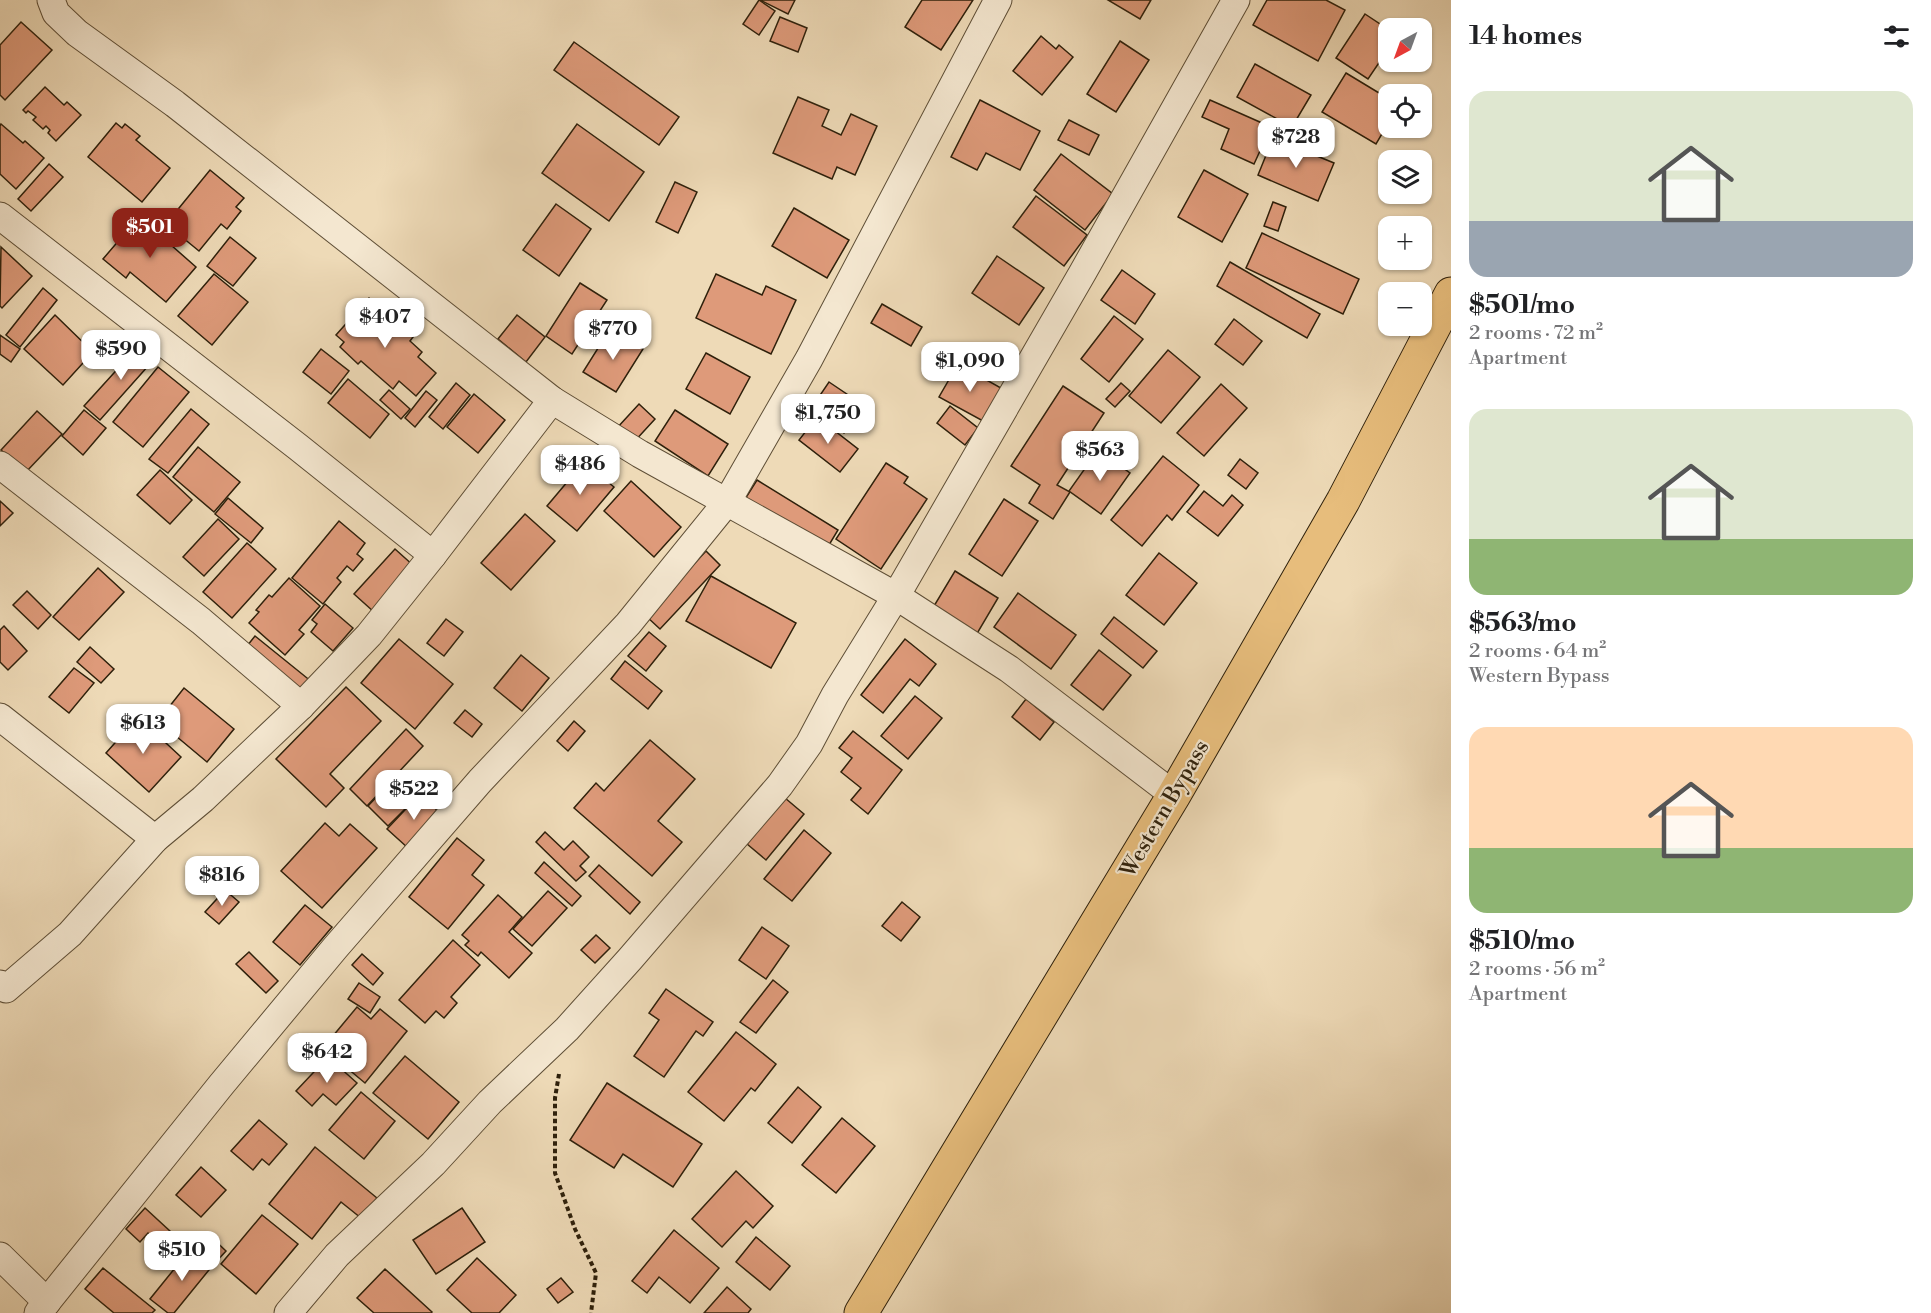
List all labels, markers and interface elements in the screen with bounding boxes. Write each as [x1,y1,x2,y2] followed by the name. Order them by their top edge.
[1378,18,1432,72] north arrow
[1378,18,1432,336] map controls
[1469,20,1582,52] text: 14 homes
[1880,20,1913,53] icon: filters
[1378,84,1432,138] button: locate
[1260,118,1332,169] pin: $728
[1272,125,1320,150] text: $728
[1637,130,1745,238] icon: home
[1378,150,1432,204] button: layers
[114,208,186,259] pin: $501
[126,215,174,240] text: $501
[1378,216,1432,270] button: +
[1378,282,1432,336] button: −
[1469,289,1575,321] text: $501/mo
[349,298,421,349] pin: $407
[359,305,411,330] text: $407
[577,310,649,361] pin: $770
[588,317,638,342] text: $770
[1469,321,1603,346] text: 2 rooms · 72 m²
[85,330,157,381] pin: $590
[95,337,147,362] text: $590
[921,342,1019,393] pin: $1,090
[1469,346,1567,371] text: Apartment
[935,349,1005,374] text: $1,090
[779,394,877,445] pin: $1,750
[795,401,861,426] text: $1,750
[1064,431,1136,482] pin: $563
[1076,438,1124,463] text: $563
[544,445,616,496] pin: $486
[1637,448,1745,556] icon: home
[555,452,605,477] text: $486
[1469,607,1577,639] text: $563/mo
[1469,639,1606,664] text: 2 rooms · 64 m²
[1469,664,1609,689] text: Western Bypass
[107,704,179,755] pin: $613
[120,711,166,736] text: $613
[1114,735,1215,883] street label: Western Bypass
[1637,766,1745,874] icon: home
[378,770,450,821] pin: $522
[389,777,439,802] text: $522
[186,856,258,907] pin: $816
[199,863,245,888] text: $816
[1469,925,1575,957] text: $510/mo
[1469,957,1605,982] text: 2 rooms · 56 m²
[1469,982,1567,1007] text: Apartment
[291,1033,363,1084] pin: $642
[302,1040,352,1065] text: $642
[146,1231,218,1282] pin: $510
[158,1238,206,1263] text: $510

